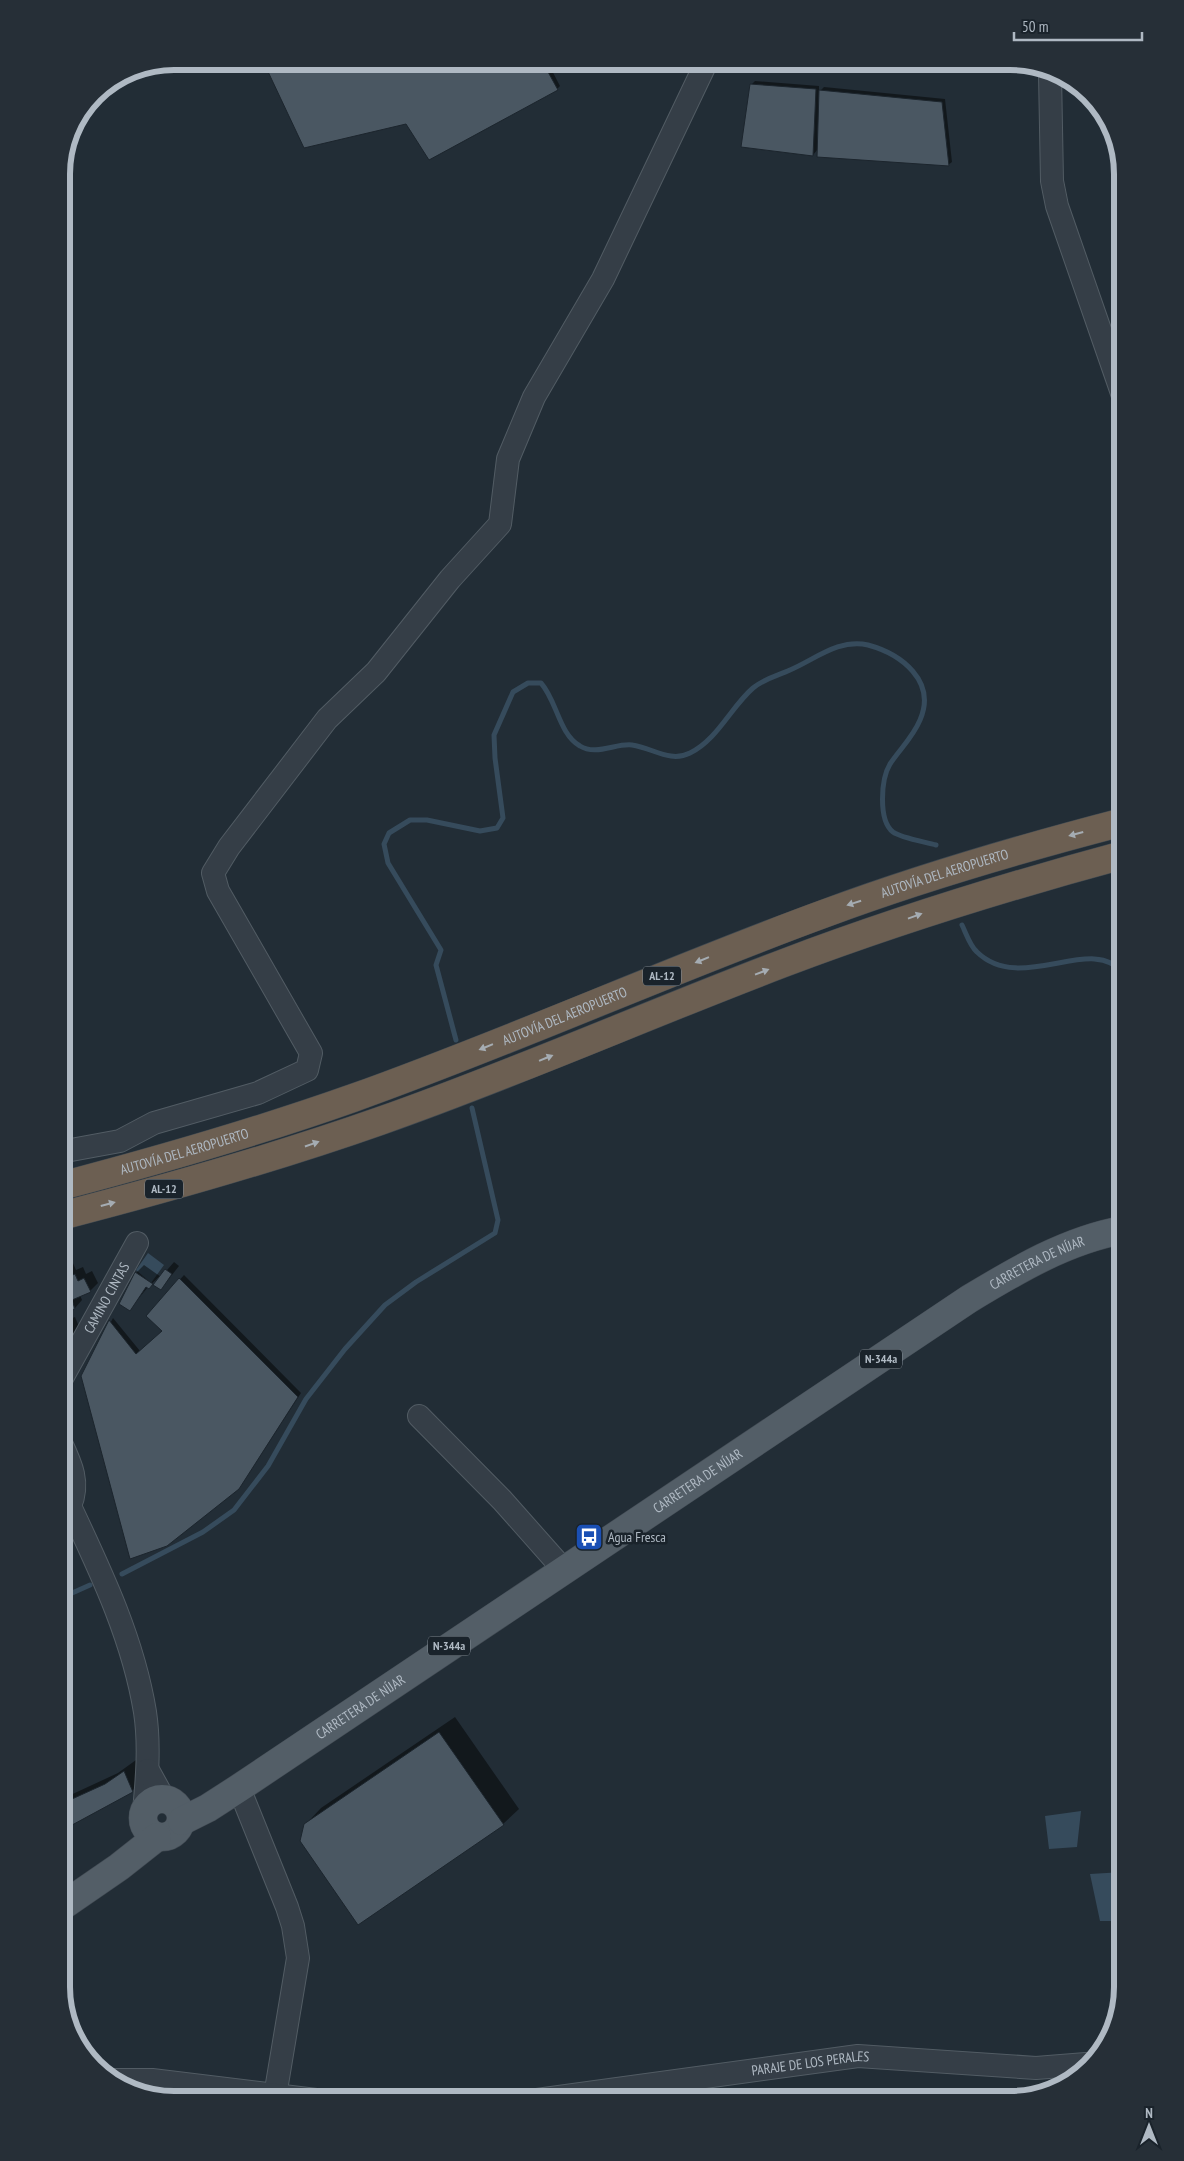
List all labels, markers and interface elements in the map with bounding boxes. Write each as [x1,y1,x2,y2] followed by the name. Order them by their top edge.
[1014,10,1142,42] scale bar
[1022,17,1048,36] text: 50 m
[1068,830,1083,838] one-way arrow
[878,845,1011,902] street label: AUTOVÍA DEL AEROPUERTO
[846,900,861,908] one-way arrow
[908,912,923,920] one-way arrow
[694,957,709,965] one-way arrow
[643,966,681,986] road number: AL-12
[755,968,770,976] one-way arrow
[500,983,630,1049] street label: AUTOVÍA DEL AEROPUERTO
[479,1044,493,1052] one-way arrow
[539,1053,553,1061] one-way arrow
[118,1124,251,1179] street label: AUTOVÍA DEL AEROPUERTO
[304,1140,319,1147] one-way arrow
[145,1180,183,1198] road number: AL-12
[101,1200,116,1208] one-way arrow
[986,1232,1087,1294] street label: CARRETERA DE NÍJAR
[80,1259,133,1336] street label: CAMINO CINTAS
[860,1350,902,1368] road number: N-344a
[649,1444,746,1517] street label: CARRETERA DE NÍJAR
[574,1522,604,1552] bus stop icon: Agua Fresca
[608,1528,666,1546] place label: Agua Fresca
[428,1636,470,1655] road number: N-344a
[312,1670,409,1743] street label: CARRETERA DE NÍJAR
[750,2047,870,2080] street label: PARAJE DE LOS PERALES
[1124,2101,1174,2151] north arrow
[1145,2104,1153,2122] text: N

